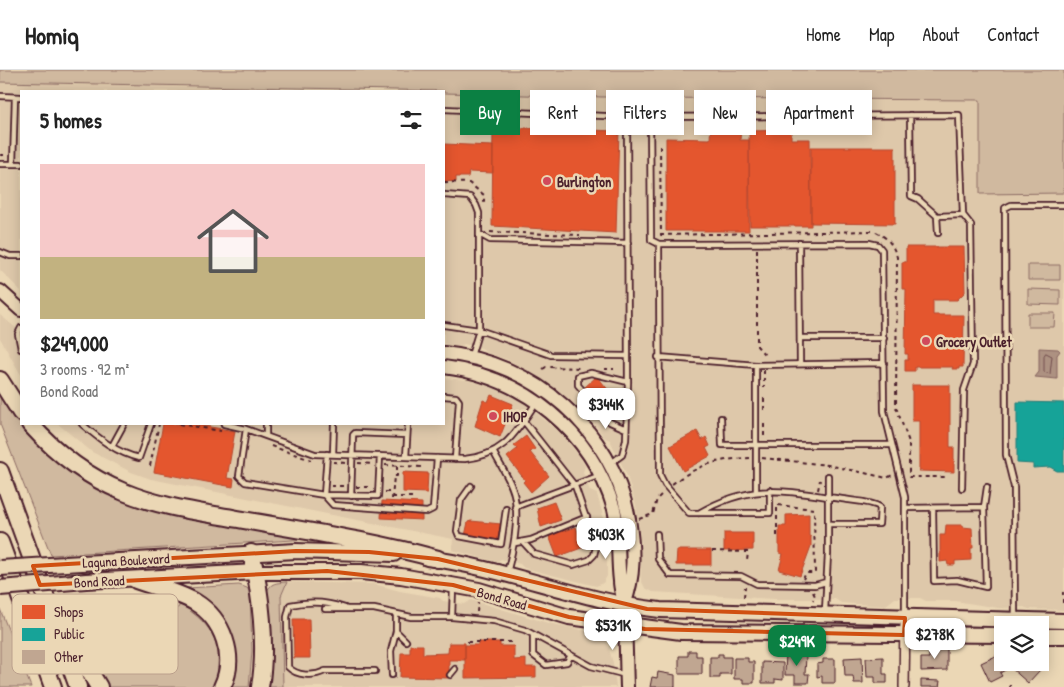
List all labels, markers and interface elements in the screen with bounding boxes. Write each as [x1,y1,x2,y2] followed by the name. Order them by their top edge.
[25,19,79,51] text: Homiq
[806,22,841,47] text: Home
[869,22,894,47] text: Map
[922,22,959,47] text: About
[987,22,1039,47] text: Contact
[460,90,520,135] chip: Buy
[530,90,596,135] chip: Rent
[606,90,684,135] chip: Filters
[694,90,756,135] chip: New
[766,90,872,135] chip: Apartment
[40,106,102,135] text: 5 homes
[397,106,425,134] icon: filters
[557,172,611,193] place label: Burlington
[541,175,553,187] marker: Burlington
[188,196,278,286] icon: home
[40,329,109,358] text: $249,000
[936,332,1013,353] place label: Grocery Outlet
[920,335,932,347] marker: Grocery Outlet
[40,358,129,380] text: 3 rooms · 92 m²
[40,380,98,402] text: Bond Road
[571,388,641,430] pin: $344K
[588,393,624,415] text: $344K
[503,407,528,426] place label: IHOP
[487,410,499,422] marker: IHOP
[571,518,641,560] pin: $403K
[588,523,624,545] text: $403K
[82,548,171,573] street label: Laguna Boulevard
[73,570,125,592] street label: Bond Road
[475,582,529,614] street label: Bond Road
[12,594,178,674] legend
[54,602,83,622] text: Shops
[578,608,648,651] pin: $531K
[595,614,631,636] text: $531K
[994,616,1049,671] map controls
[994,616,1049,671] button: layers
[900,618,970,660] pin: $278K
[916,623,954,645] text: $278K
[54,624,85,643] text: Public
[762,624,832,667] pin: $249K
[779,630,815,652] text: $249K
[54,647,84,666] text: Other

